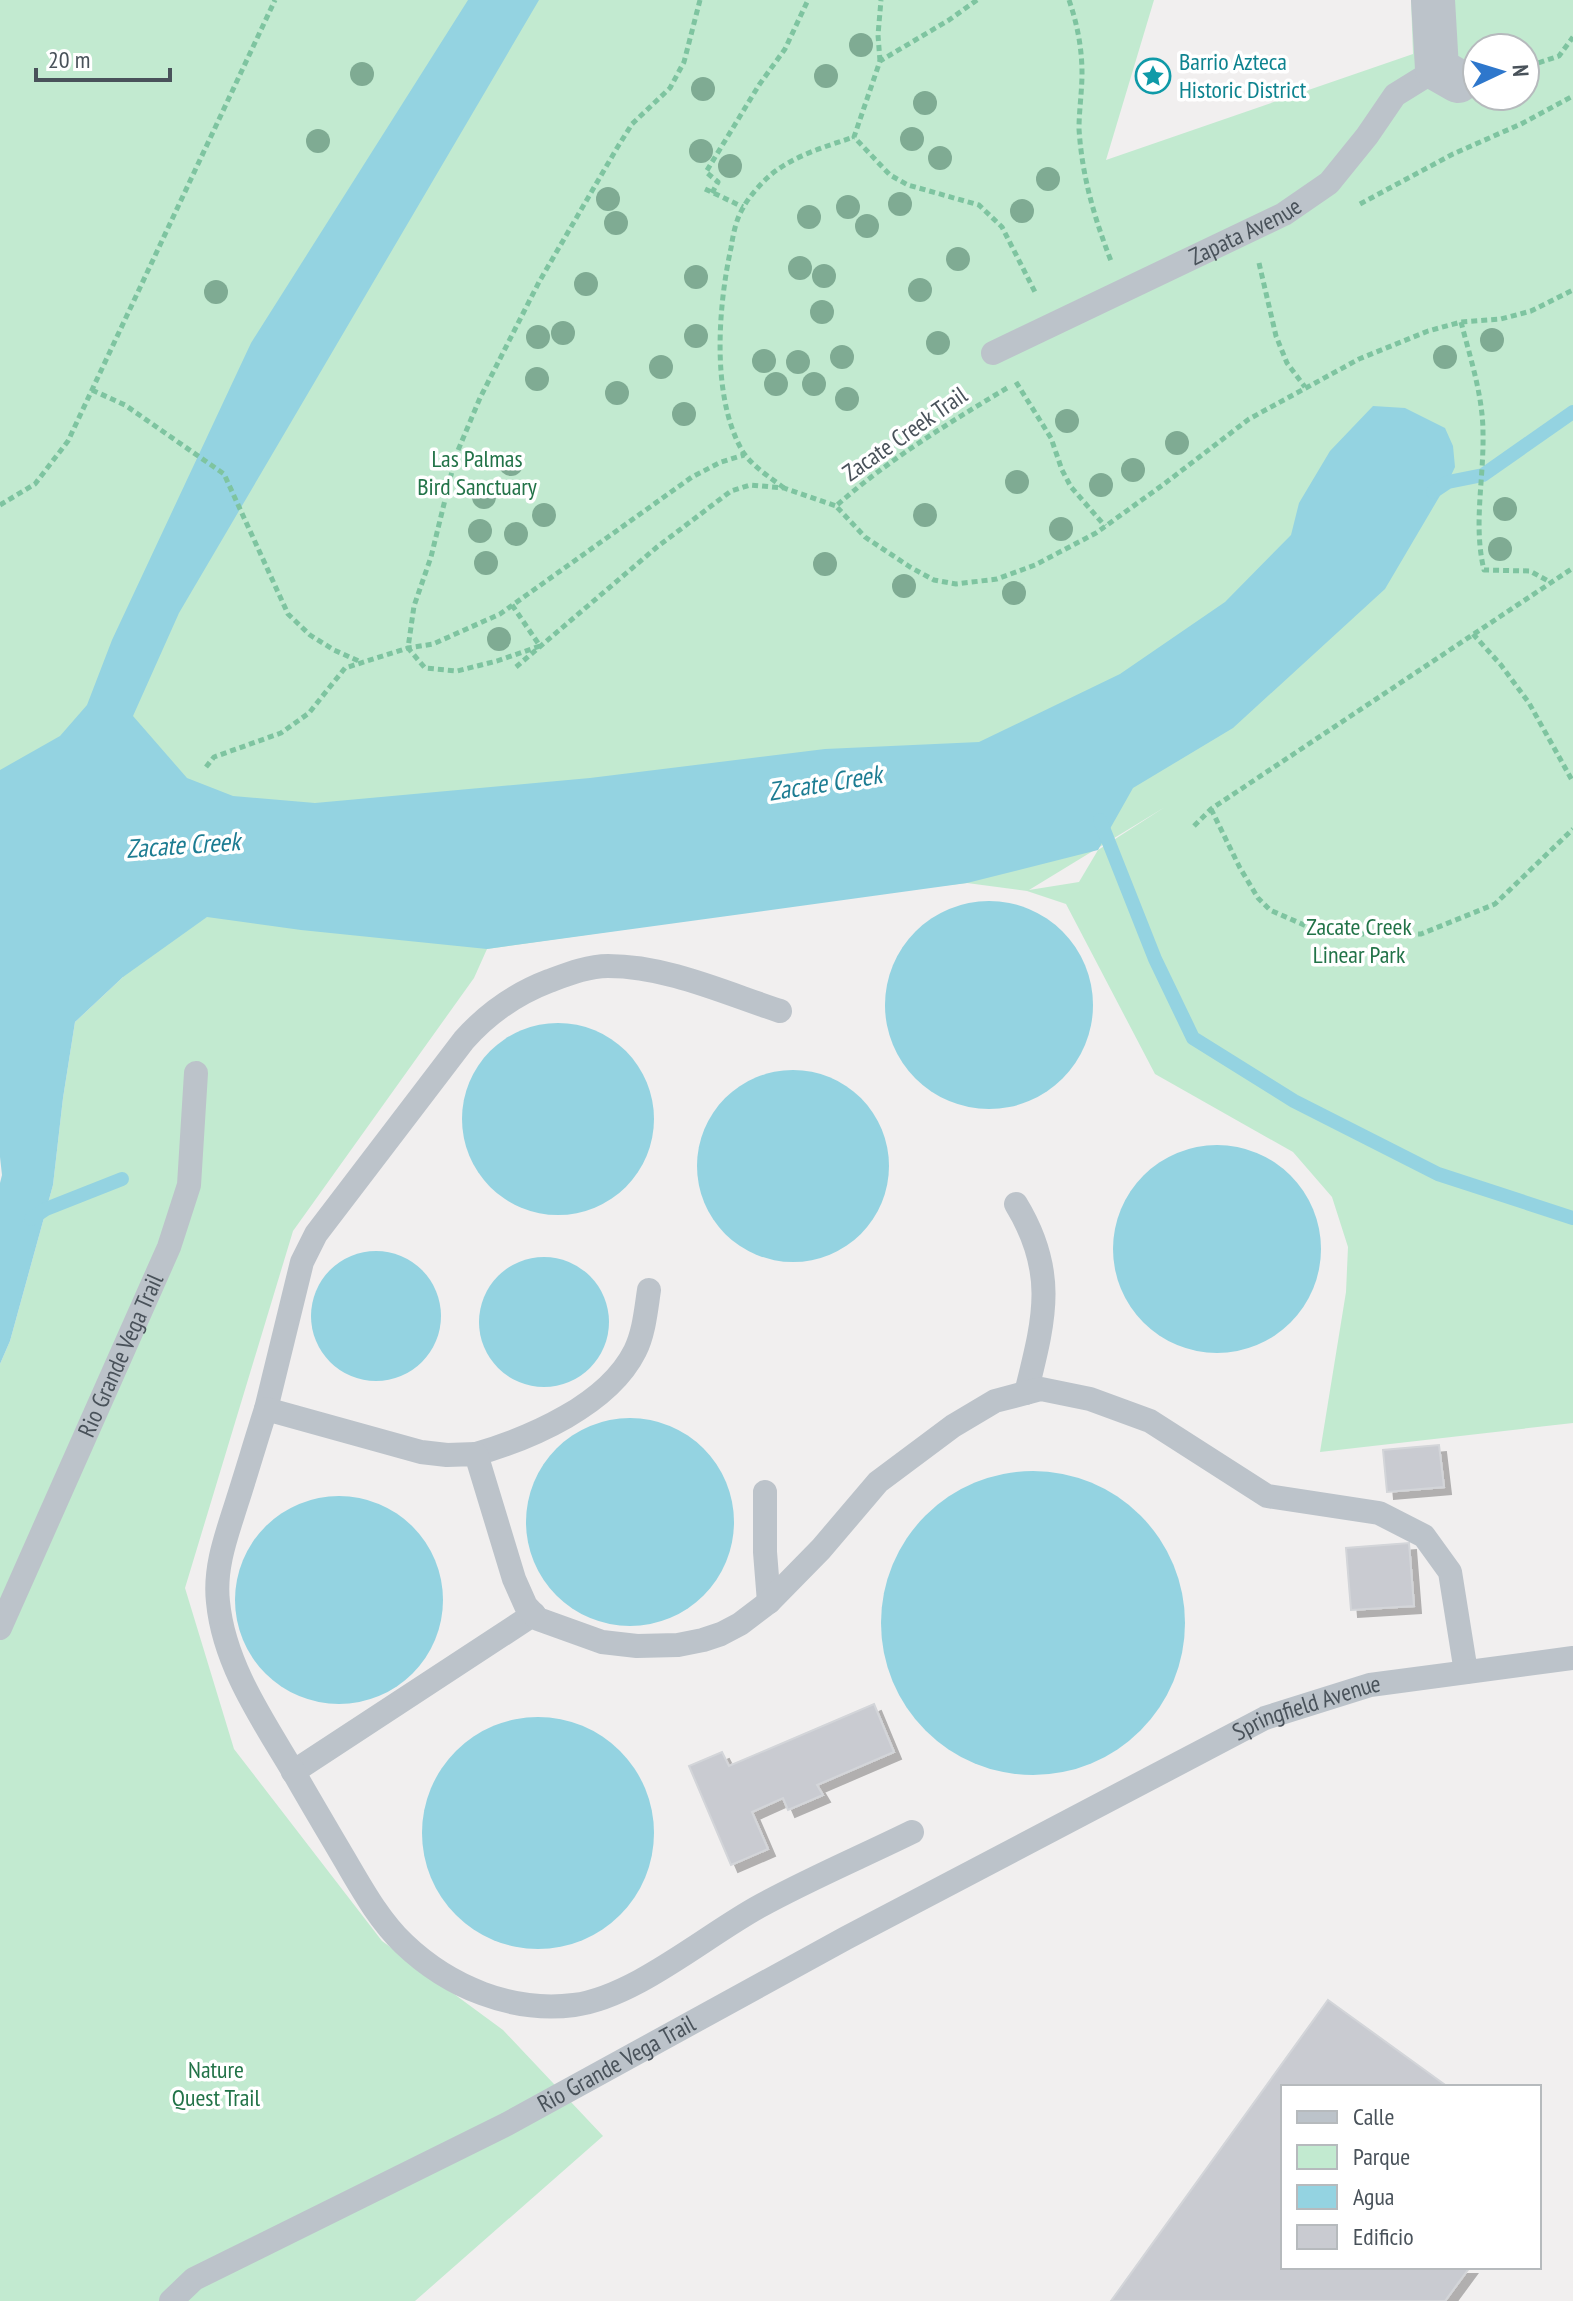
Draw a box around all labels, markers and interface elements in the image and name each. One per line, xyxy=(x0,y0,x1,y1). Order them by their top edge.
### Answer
scale bar xyxy=(36,32,170,82)
north arrow xyxy=(1461,32,1541,112)
text: 20 m xyxy=(48,44,90,75)
place label: Barrio Azteca Historic District xyxy=(1179,46,1307,105)
place icon: Barrio Azteca Historic District xyxy=(1134,57,1172,95)
text: N xyxy=(1507,64,1535,78)
street label: Zapata Avenue xyxy=(1184,191,1307,272)
street label: Zacate Creek Trail xyxy=(836,379,973,488)
park label: Las Palmas Bird Sanctuary xyxy=(417,443,537,502)
water label: Zacate Creek xyxy=(766,757,887,808)
water label: Zacate Creek xyxy=(125,824,244,865)
park label: Zacate Creek Linear Park xyxy=(1306,911,1412,970)
street label: Rio Grande Vega Trail xyxy=(71,1269,170,1442)
street label: Springfield Avenue xyxy=(1227,1668,1382,1747)
street label: Rio Grande Vega Trail xyxy=(532,2008,701,2119)
park label: Nature Quest Trail xyxy=(172,2054,261,2113)
legend xyxy=(1281,2085,1541,2269)
text: Calle xyxy=(1353,2101,1394,2132)
text: Parque xyxy=(1353,2141,1410,2172)
text: Agua xyxy=(1353,2181,1394,2212)
text: Edificio xyxy=(1353,2221,1414,2252)

